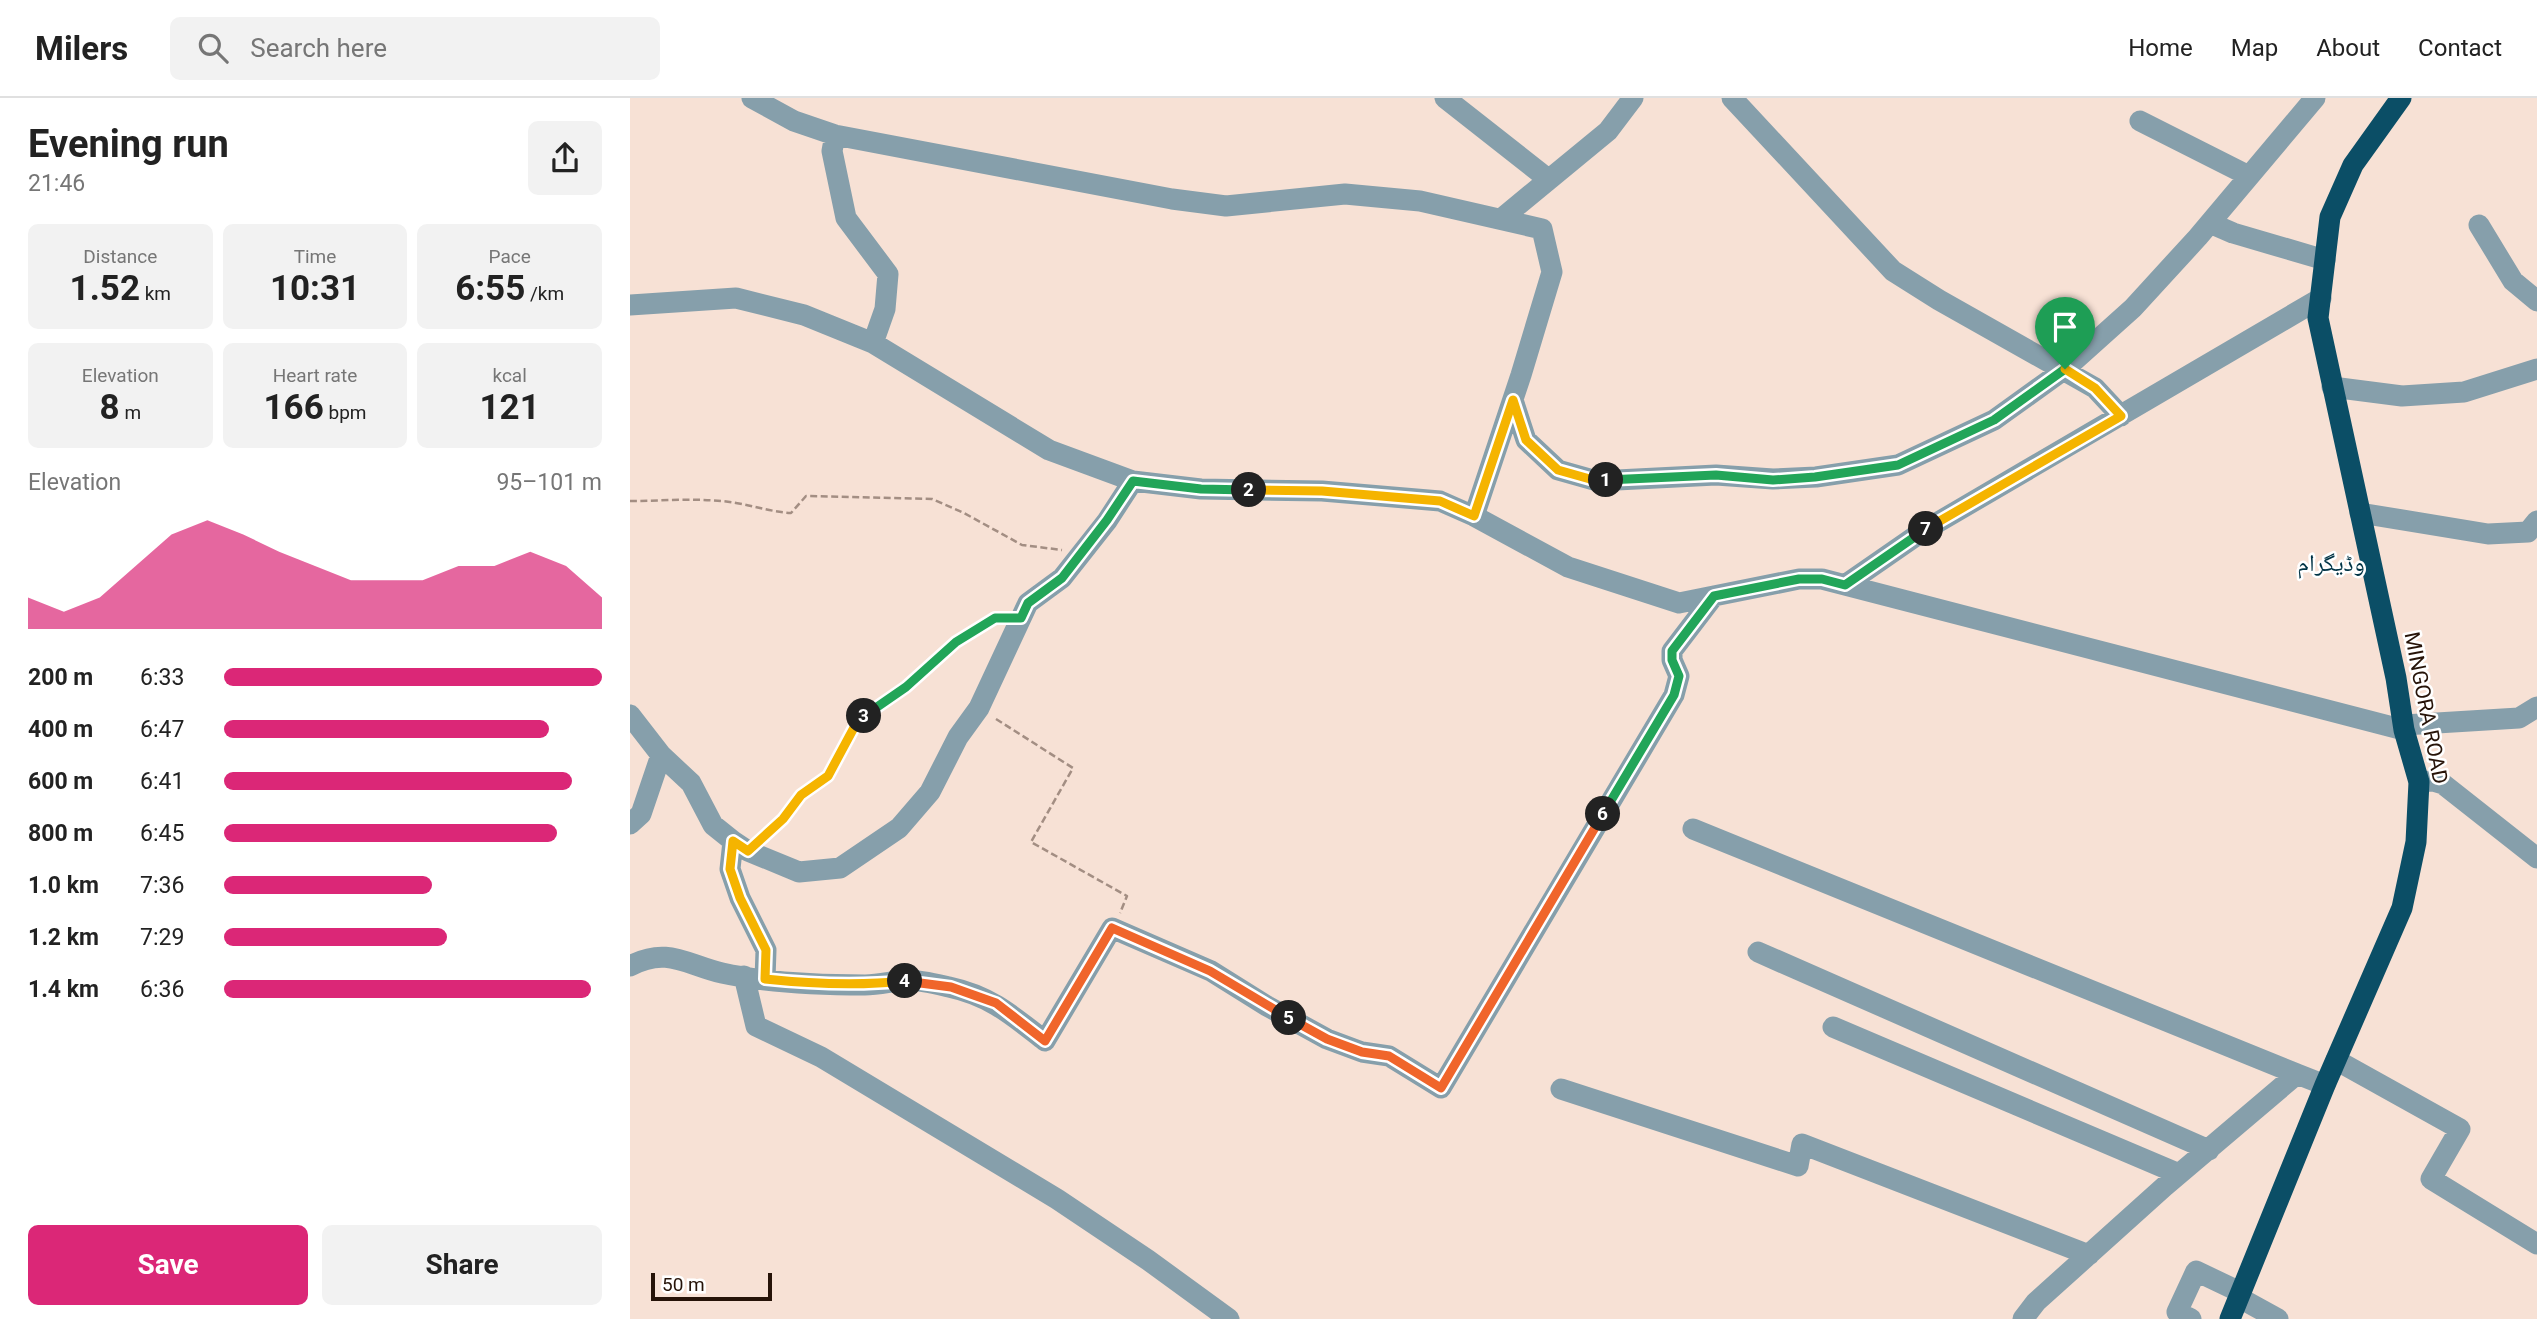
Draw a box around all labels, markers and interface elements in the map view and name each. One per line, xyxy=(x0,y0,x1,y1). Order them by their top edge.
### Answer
search box xyxy=(170,17,660,80)
text: Milers xyxy=(35,29,128,68)
icon: search xyxy=(194,29,232,67)
text: Search here xyxy=(250,33,387,63)
text: Home xyxy=(2128,34,2193,62)
text: Map xyxy=(2231,34,2278,62)
text: About xyxy=(2316,34,2380,62)
text: Contact xyxy=(2418,34,2502,62)
button: share xyxy=(528,121,602,195)
text: Evening run xyxy=(28,122,229,166)
text: 21:46 xyxy=(28,170,85,197)
text: Distance xyxy=(83,245,157,268)
text: Time xyxy=(294,245,336,268)
text: Pace xyxy=(489,245,531,268)
text: 1.52 xyxy=(70,268,140,309)
text: 10:31 xyxy=(270,268,360,309)
text: 6:55 xyxy=(455,268,525,309)
text: km xyxy=(140,282,171,305)
text: /km xyxy=(525,282,564,305)
pin xyxy=(2035,297,2095,369)
icon: arrive xyxy=(2046,308,2084,346)
text: Elevation xyxy=(82,364,159,387)
text: Heart rate xyxy=(273,364,357,387)
text: kcal xyxy=(492,364,527,387)
text: 8 xyxy=(100,387,120,428)
text: 166 xyxy=(264,387,324,428)
text: 121 xyxy=(480,387,540,428)
text: m xyxy=(120,401,141,424)
text: bpm xyxy=(324,401,366,424)
pin: 1 xyxy=(1588,462,1623,498)
text: 1 xyxy=(1600,468,1611,491)
text: Elevation xyxy=(28,469,121,496)
text: 95–101 m xyxy=(496,469,602,496)
pin: 2 xyxy=(1232,472,1266,508)
text: 2 xyxy=(1243,478,1254,501)
pin: 7 xyxy=(1908,512,1944,546)
text: 7 xyxy=(1920,517,1931,540)
district label: وڈیگرام xyxy=(2297,549,2365,579)
street label: MINGORA ROAD xyxy=(2400,630,2452,786)
text: 200 m xyxy=(28,664,93,691)
text: 6:33 xyxy=(140,664,184,691)
pin: 3 xyxy=(846,698,882,734)
text: 3 xyxy=(858,704,869,727)
text: 400 m xyxy=(28,716,93,743)
text: 6:47 xyxy=(140,716,184,743)
text: 600 m xyxy=(28,768,93,795)
text: 6:41 xyxy=(140,768,184,795)
pin: 6 xyxy=(1586,796,1620,832)
text: 6 xyxy=(1597,802,1608,825)
text: 800 m xyxy=(28,820,93,847)
text: 6:45 xyxy=(140,820,184,847)
text: 1.0 km xyxy=(28,872,99,899)
text: 7:36 xyxy=(140,872,184,899)
text: 1.2 km xyxy=(28,924,99,951)
text: 7:29 xyxy=(140,924,184,951)
pin: 4 xyxy=(888,964,922,998)
text: 4 xyxy=(899,969,910,992)
text: 1.4 km xyxy=(28,976,99,1003)
text: 6:36 xyxy=(140,976,184,1003)
pin: 5 xyxy=(1272,1000,1306,1035)
text: 5 xyxy=(1283,1006,1294,1029)
button: Save xyxy=(28,1225,308,1305)
button: Share xyxy=(322,1225,602,1305)
scale bar xyxy=(651,1270,772,1302)
text: 50 m xyxy=(662,1273,705,1296)

